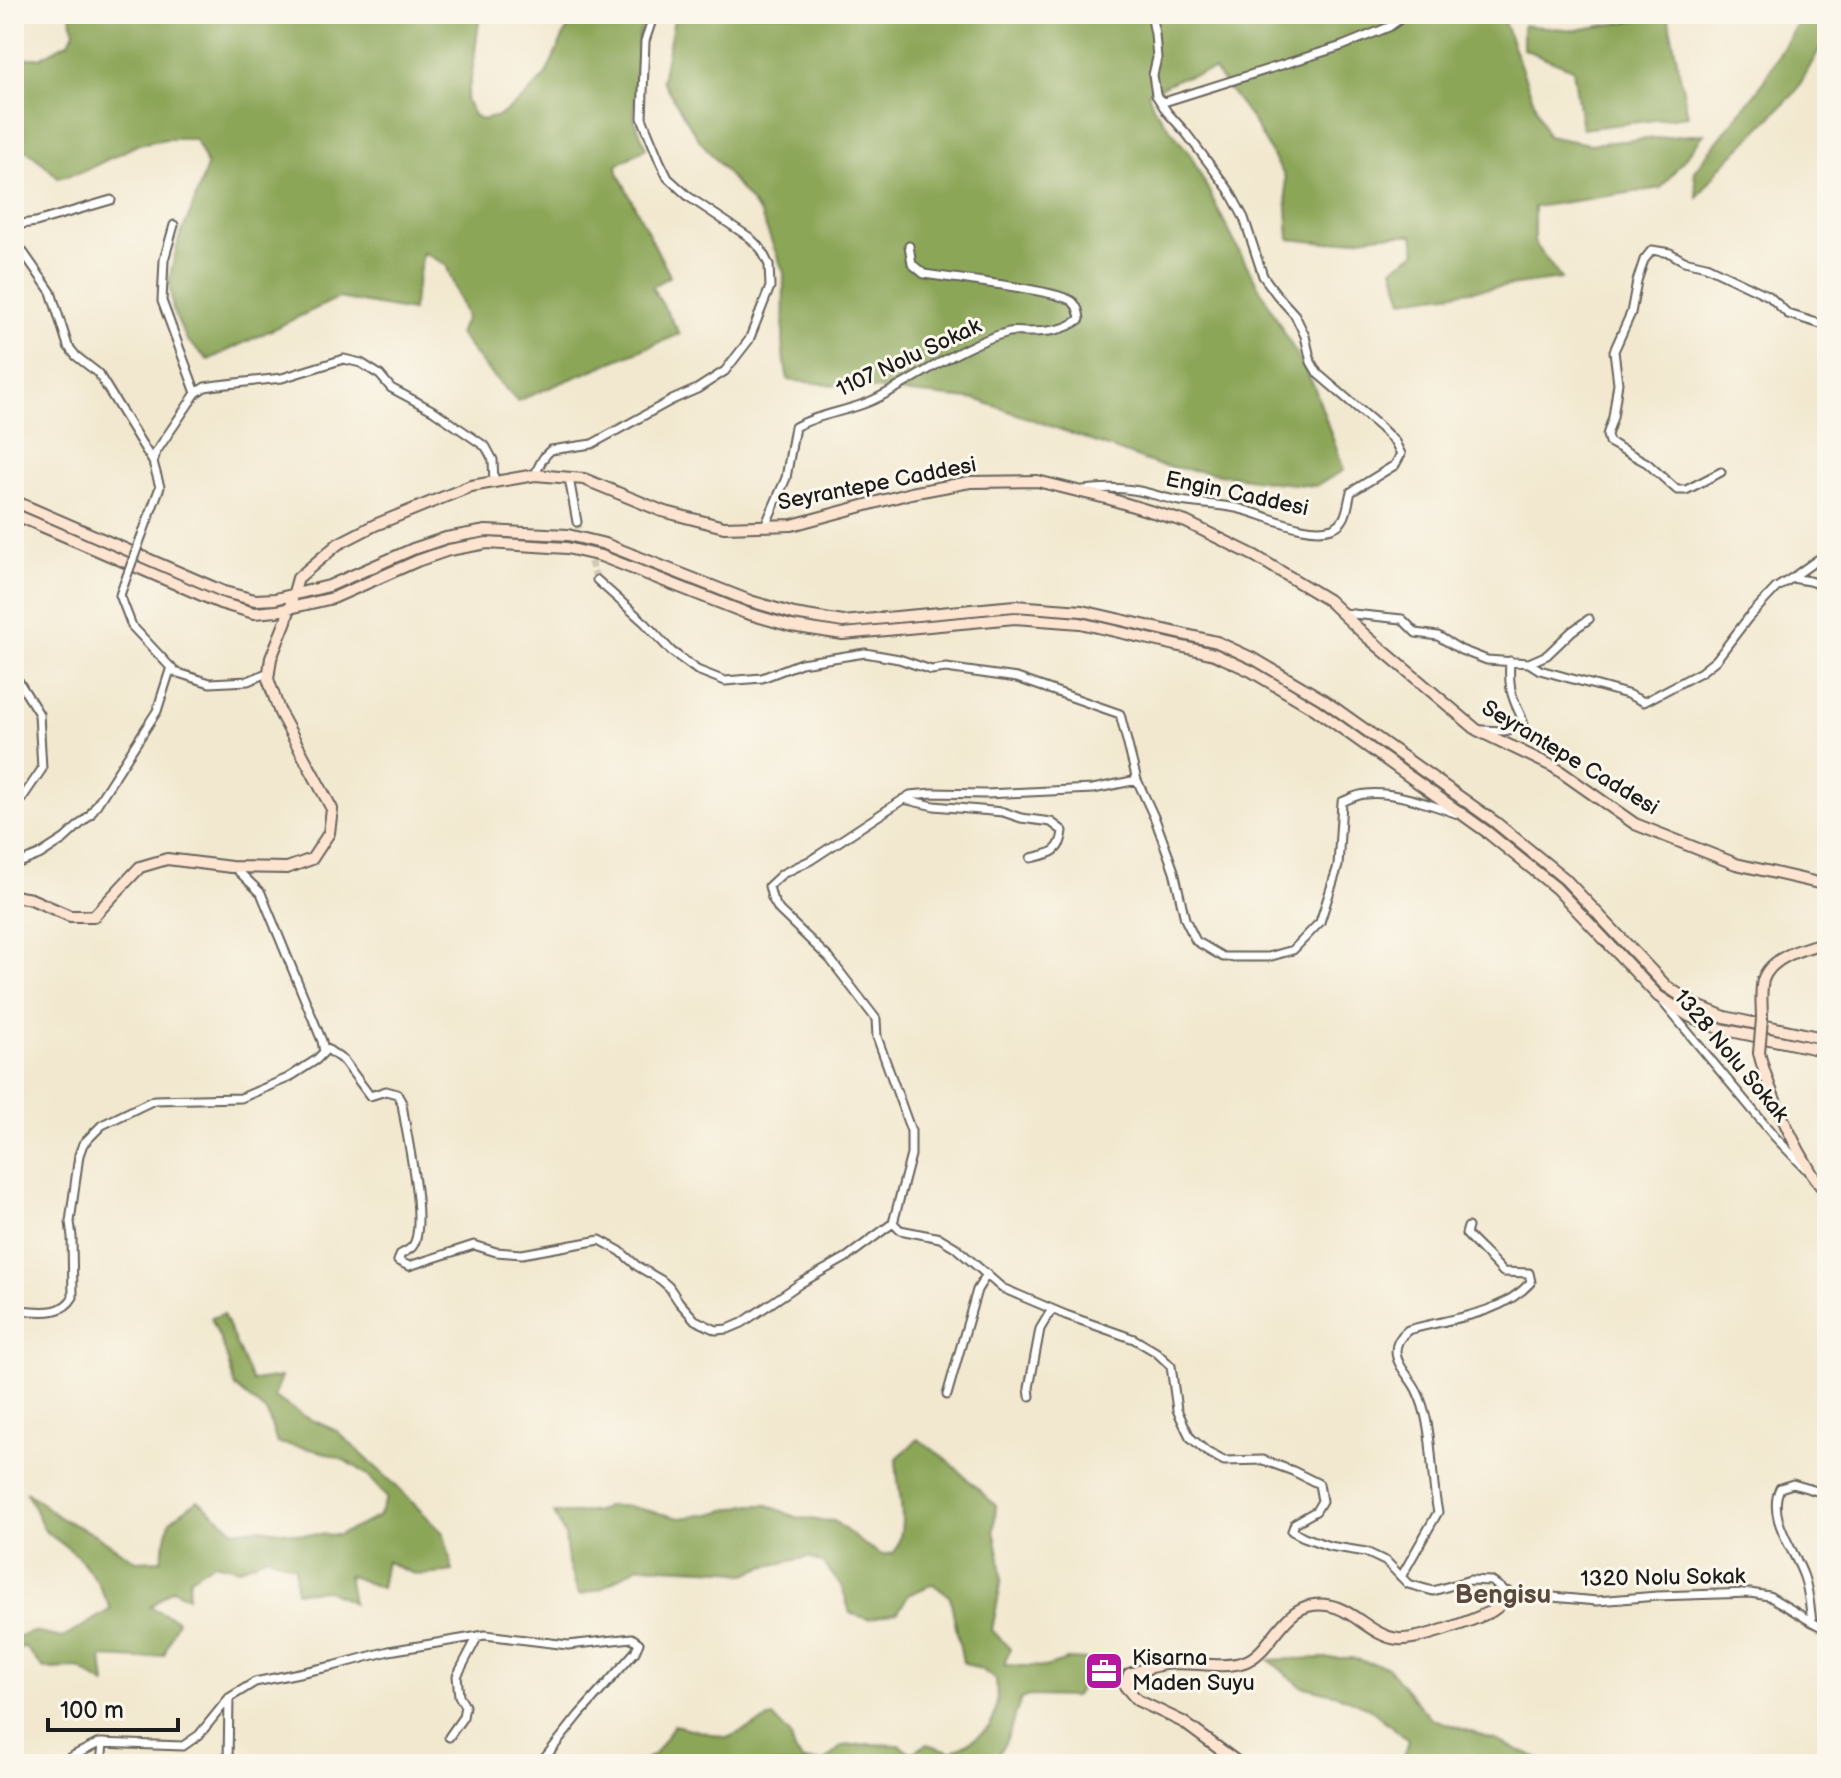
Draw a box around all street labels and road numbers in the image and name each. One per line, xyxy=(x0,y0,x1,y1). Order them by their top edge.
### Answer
street label: 1107 Nolu Sokak xyxy=(832,313,986,403)
street label: Seyrantepe Caddesi xyxy=(775,452,979,516)
street label: Engin Caddesi xyxy=(1163,466,1311,522)
street label: Seyrantepe Caddesi xyxy=(1477,694,1663,822)
street label: 1328 Nolu Sokak xyxy=(1668,984,1794,1128)
street label: 1320 Nolu Sokak xyxy=(1580,1563,1746,1593)

